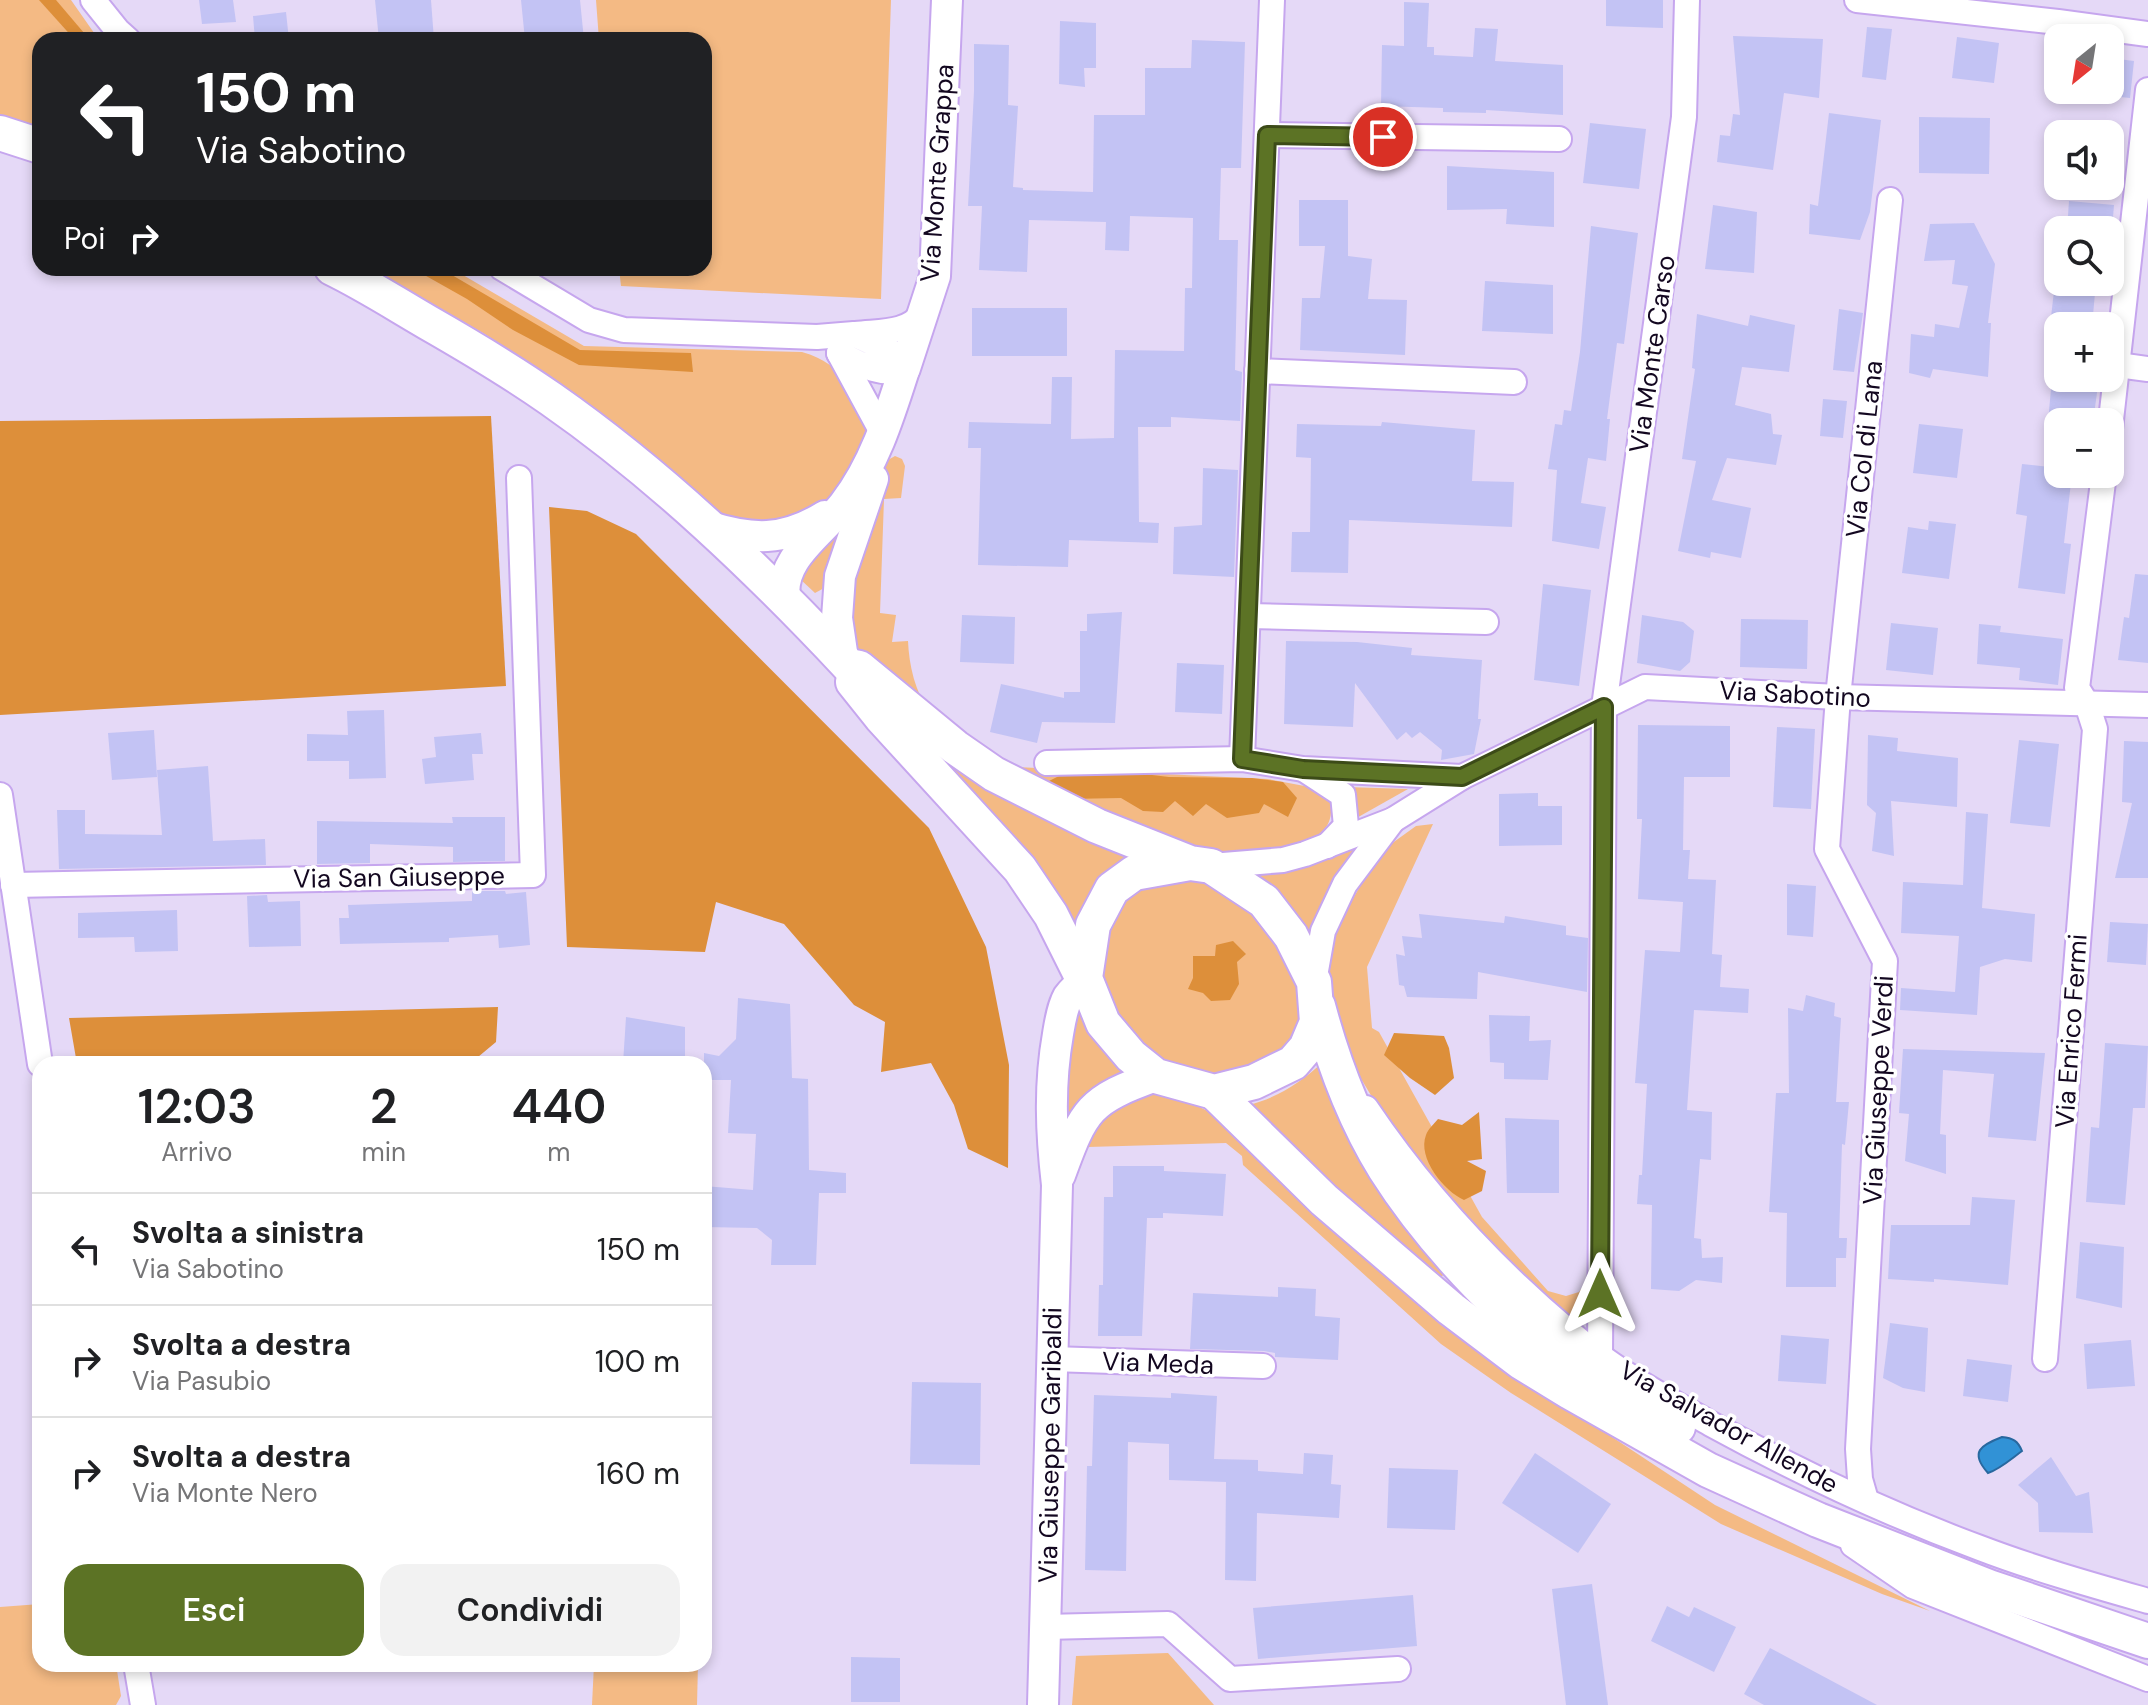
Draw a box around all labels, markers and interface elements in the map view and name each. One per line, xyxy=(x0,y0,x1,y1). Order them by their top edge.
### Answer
north arrow xyxy=(2044,24,2124,104)
map controls xyxy=(2044,24,2124,488)
text: 150 m xyxy=(196,56,357,129)
street label: Via Monte Grappa xyxy=(912,63,962,283)
icon: left xyxy=(64,64,168,168)
pin xyxy=(1349,103,1417,171)
icon: arrive xyxy=(1361,115,1405,159)
button: sound xyxy=(2044,120,2124,200)
text: Via Sabotino xyxy=(196,127,406,174)
icon: right xyxy=(122,216,166,260)
button: search xyxy=(2044,216,2124,296)
text: Poi xyxy=(64,219,106,258)
street label: Via Monte Carso xyxy=(1621,253,1683,455)
button: + xyxy=(2044,312,2124,392)
street label: Via Col di Lana xyxy=(1838,359,1890,539)
button: − xyxy=(2044,408,2124,488)
street label: Via Sabotino xyxy=(1718,673,1872,715)
street label: Via San Giuseppe xyxy=(293,858,505,896)
street label: Via Enrico Fermi xyxy=(2047,933,2095,1129)
street label: Via Giuseppe Verdi xyxy=(1855,974,1901,1206)
text: 12:03 xyxy=(138,1075,256,1138)
text: 2 xyxy=(370,1075,398,1138)
text: 440 xyxy=(512,1075,606,1138)
text: Arrivo xyxy=(161,1135,232,1169)
text: min xyxy=(362,1135,406,1169)
text: m xyxy=(547,1135,571,1169)
text: Svolta a sinistra xyxy=(132,1213,364,1252)
icon: left xyxy=(64,1227,108,1271)
text: 150 m xyxy=(597,1230,680,1269)
text: Via Sabotino xyxy=(132,1252,284,1286)
position arrow xyxy=(1558,1252,1642,1336)
street label: Via Giuseppe Garibaldi xyxy=(1031,1307,1069,1583)
text: Svolta a destra xyxy=(132,1325,351,1364)
icon: right xyxy=(64,1339,108,1383)
text: 100 m xyxy=(595,1342,680,1381)
street label: Via Meda xyxy=(1102,1344,1214,1382)
street label: Via Salvador Allende xyxy=(1614,1353,1844,1501)
text: Via Pasubio xyxy=(132,1364,271,1398)
text: Svolta a destra xyxy=(132,1437,351,1476)
icon: right xyxy=(64,1451,108,1495)
text: 160 m xyxy=(597,1454,680,1493)
text: Via Monte Nero xyxy=(132,1476,318,1510)
button: Esci xyxy=(64,1564,364,1656)
button: Condividi xyxy=(380,1564,680,1656)

